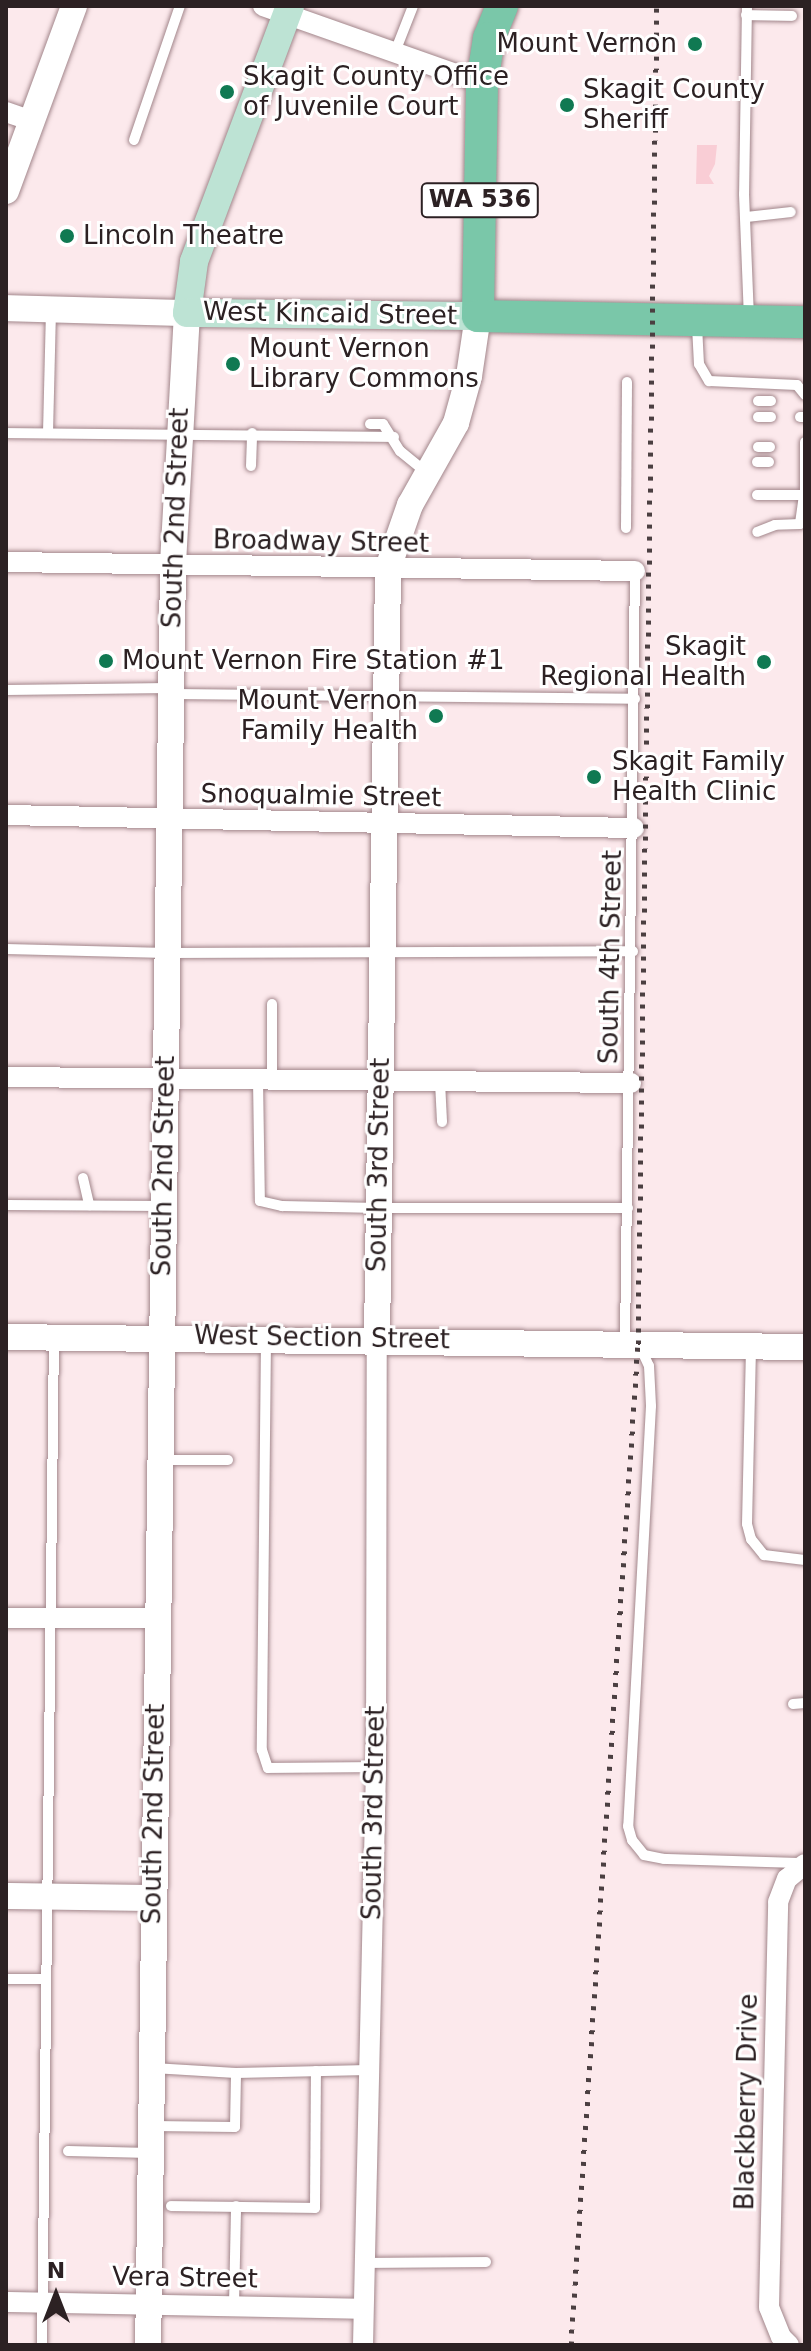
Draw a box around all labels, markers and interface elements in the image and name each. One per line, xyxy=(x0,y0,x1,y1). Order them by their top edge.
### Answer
place label: Mount Vernon xyxy=(496,28,677,60)
marker: Mount Vernon xyxy=(684,33,706,55)
place label: Skagit County Office of Juvenile Court xyxy=(243,61,509,122)
place label: Skagit County Sheriff xyxy=(583,74,765,136)
marker: Skagit County Office of Juvenile Court xyxy=(218,83,236,101)
marker: Skagit County Sheriff xyxy=(558,96,576,114)
road number: WA 536 xyxy=(420,180,540,220)
place label: Lincoln Theatre xyxy=(83,220,284,252)
marker: Lincoln Theatre xyxy=(58,227,76,245)
street label: West Kincaid Street xyxy=(203,296,457,332)
place label: Mount Vernon Library Commons xyxy=(249,333,479,394)
marker: Mount Vernon Library Commons xyxy=(224,355,242,373)
street label: South 2nd Street xyxy=(157,407,195,629)
street label: Broadway Street xyxy=(213,525,429,559)
place label: Skagit Regional Health xyxy=(540,631,746,692)
place label: Mount Vernon Fire Station #1 xyxy=(122,645,505,677)
marker: Skagit Regional Health xyxy=(753,651,775,673)
marker: Mount Vernon Fire Station #1 xyxy=(97,652,115,670)
place label: Mount Vernon Family Health xyxy=(237,685,418,746)
marker: Mount Vernon Family Health xyxy=(425,705,447,727)
place label: Skagit Family Health Clinic xyxy=(612,746,785,808)
marker: Skagit Family Health Clinic xyxy=(583,766,605,788)
street label: Snoqualmie Street xyxy=(200,778,442,814)
street label: South 4th Street xyxy=(594,850,628,1064)
street label: South 2nd Street xyxy=(146,1055,182,1277)
street label: South 3rd Street xyxy=(362,1058,396,1272)
street label: West Section Street xyxy=(194,1320,450,1356)
street label: South 2nd Street xyxy=(136,1703,172,1925)
street label: South 3rd Street xyxy=(357,1706,391,1920)
street label: Blackberry Drive xyxy=(730,1993,764,2211)
north arrow xyxy=(16,2255,96,2335)
text: N xyxy=(47,2258,65,2283)
street label: Vera Street xyxy=(112,2261,258,2295)

